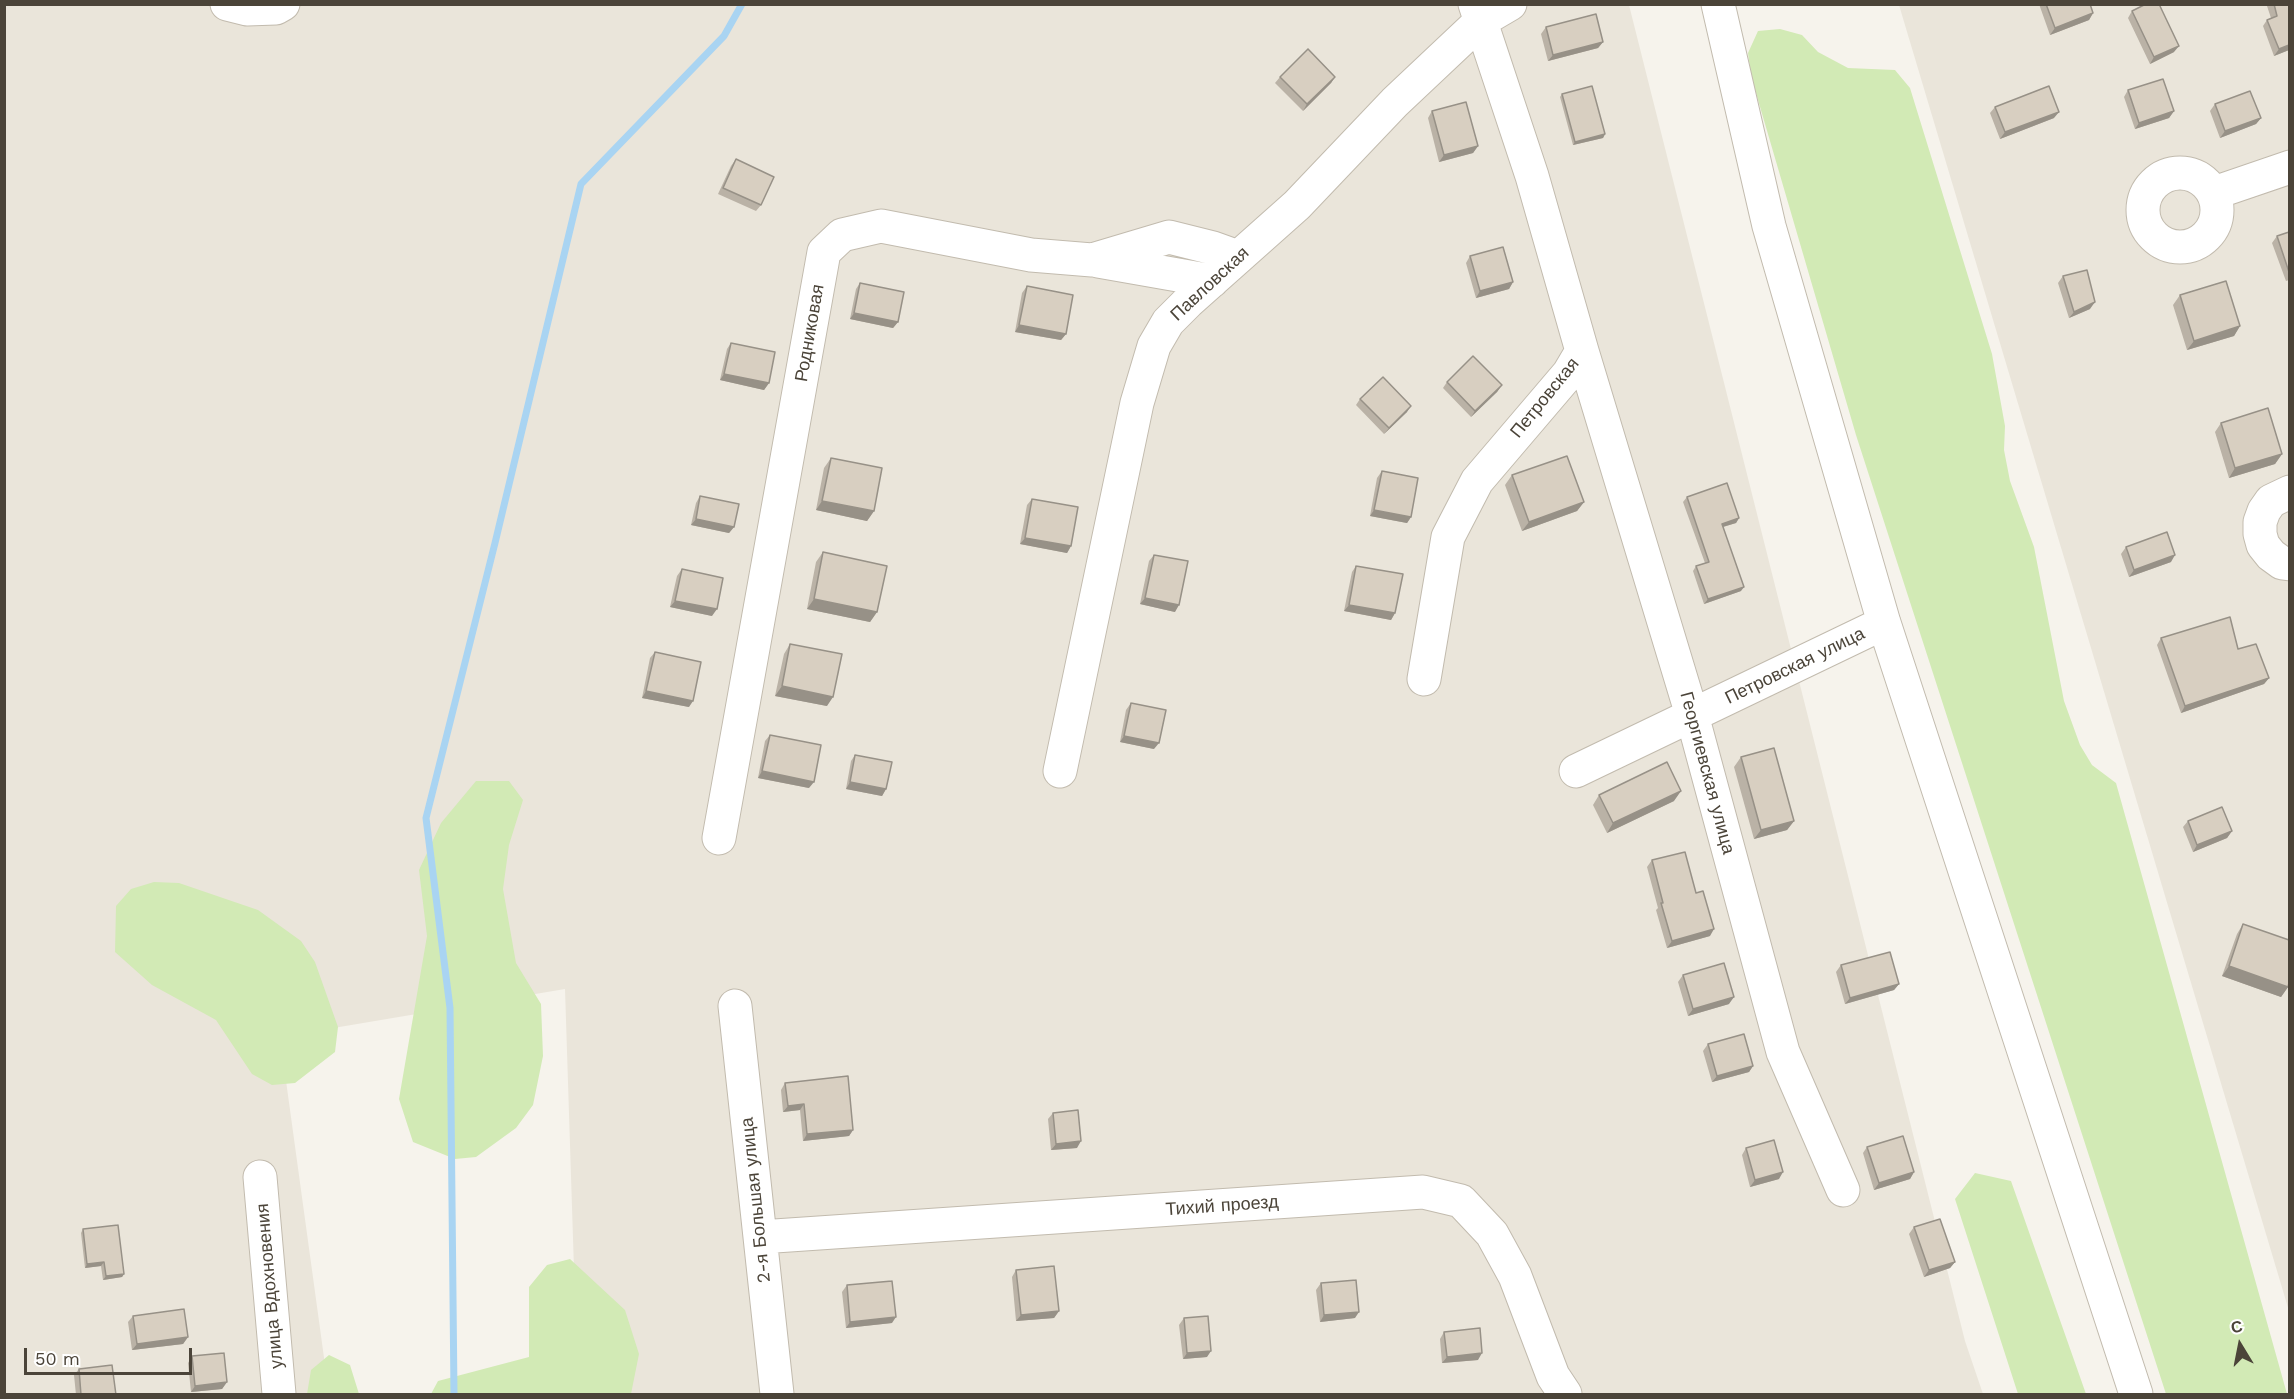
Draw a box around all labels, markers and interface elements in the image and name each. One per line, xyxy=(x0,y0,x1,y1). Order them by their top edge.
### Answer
street label: Павловская xyxy=(1166,242,1254,326)
street label: Родниковая xyxy=(791,283,829,383)
street label: Петровская xyxy=(1506,354,1584,442)
street label: Петровская улица xyxy=(1722,623,1868,709)
street label: Георгиевская улица xyxy=(1675,689,1739,857)
street label: 2-я Большая улица xyxy=(737,1116,775,1284)
street label: Тихий проезд xyxy=(1165,1191,1279,1221)
street label: улица Вдохновения xyxy=(252,1202,288,1370)
north arrow xyxy=(2210,1315,2270,1375)
text: С xyxy=(2229,1316,2244,1337)
scale bar xyxy=(27,1336,195,1374)
text: 50 m xyxy=(35,1348,80,1369)

